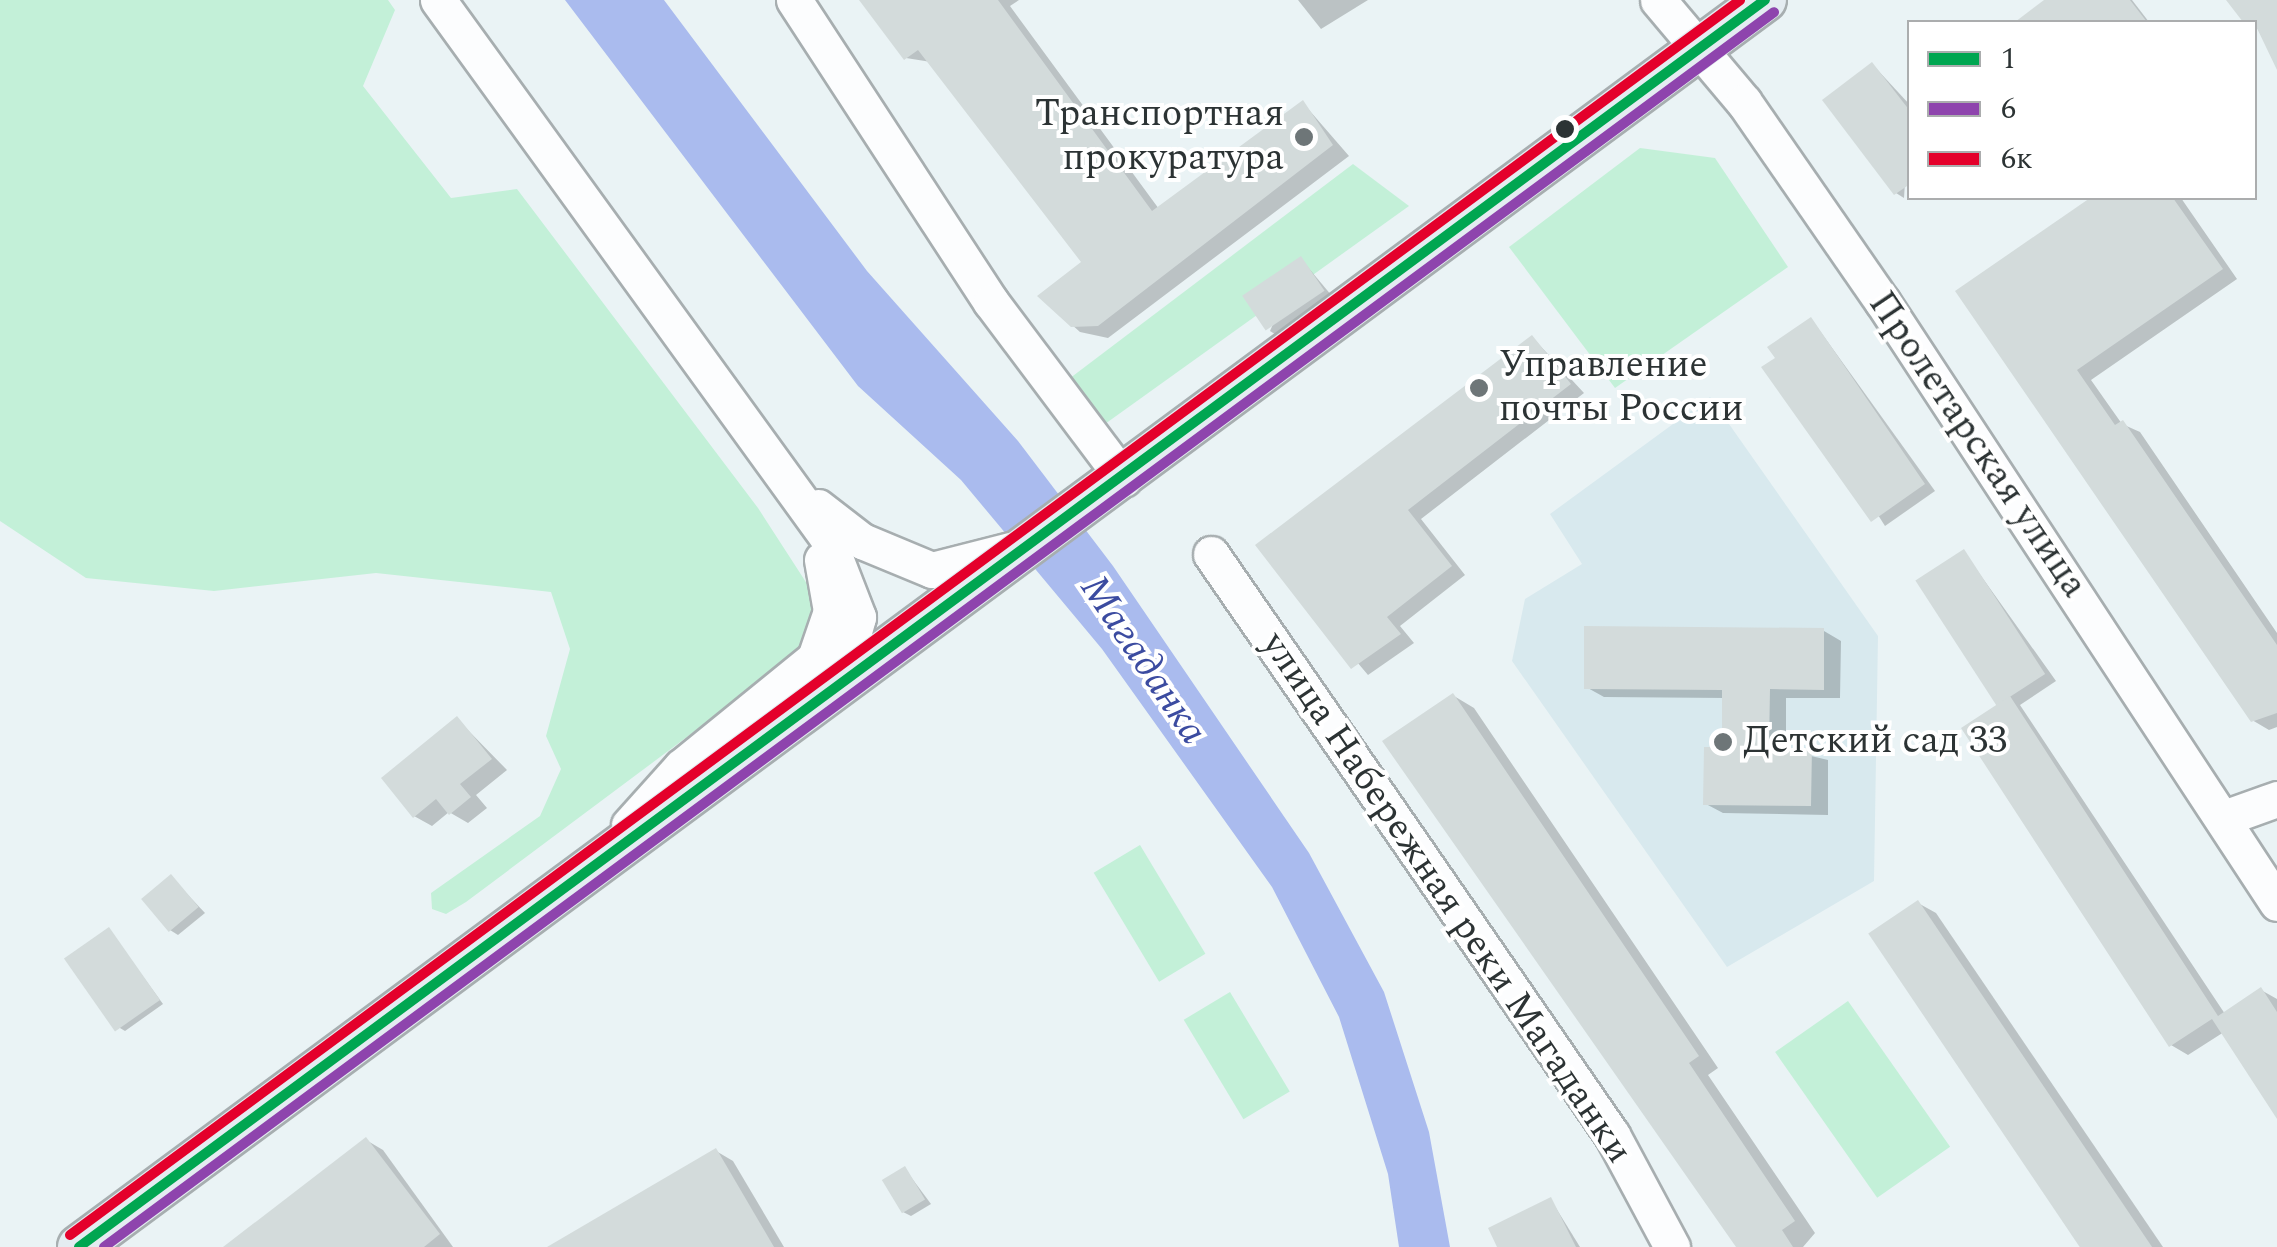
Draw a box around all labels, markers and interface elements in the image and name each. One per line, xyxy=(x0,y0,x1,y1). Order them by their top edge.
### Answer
legend xyxy=(1907,20,2257,200)
text: 1 xyxy=(2001,36,2016,82)
text: 6 xyxy=(2001,86,2016,132)
place label: Транспортная прокуратура xyxy=(1035,92,1284,182)
unlabelled marker xyxy=(1555,119,1575,139)
marker: Транспортная прокуратура xyxy=(1293,126,1315,148)
text: 6к xyxy=(2001,136,2033,182)
street label: Пролетарская улица xyxy=(1858,283,2096,607)
place label: Управление почты России xyxy=(1499,343,1744,432)
marker: Управление почты России xyxy=(1468,377,1490,399)
water label: Магаданка xyxy=(1069,566,1217,754)
street label: улица Набережная реки Магаданки xyxy=(1251,624,1641,1172)
place label: Детский сад 33 xyxy=(1743,719,2007,765)
marker: Детский сад 33 xyxy=(1712,731,1734,753)

